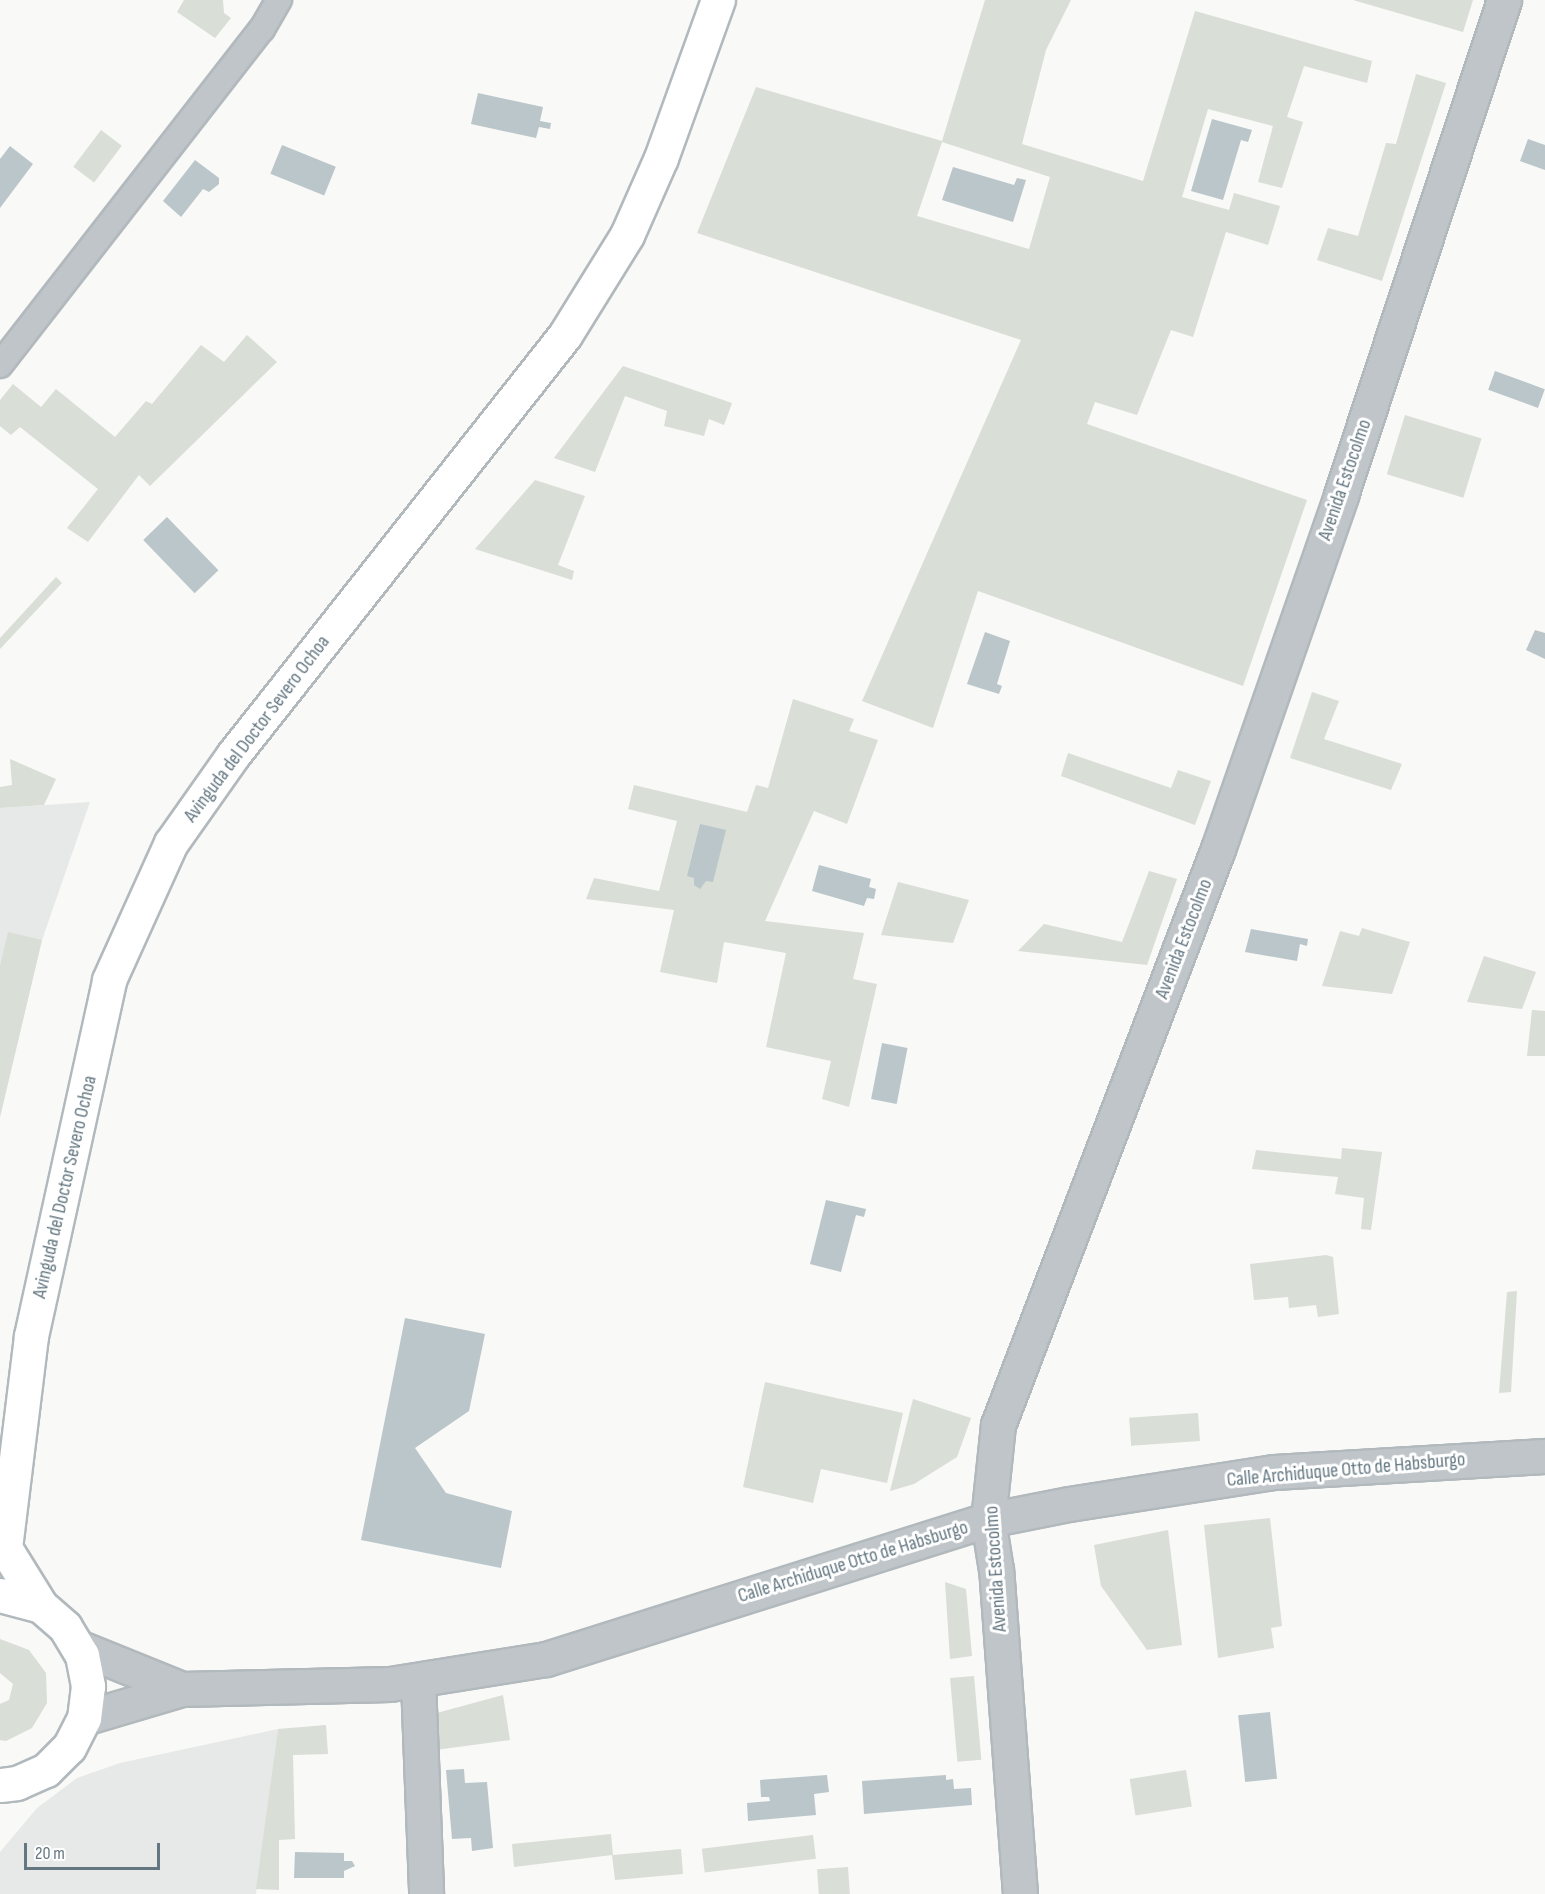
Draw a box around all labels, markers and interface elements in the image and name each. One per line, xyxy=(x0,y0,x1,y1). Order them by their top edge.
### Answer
street label: Avenida Estocolmo xyxy=(1313,416,1377,544)
street label: Avinguda del Doctor Severo Ochoa xyxy=(179,631,335,827)
street label: Avenida Estocolmo xyxy=(1150,876,1218,1002)
street label: Avinguda del Doctor Severo Ochoa xyxy=(28,1073,102,1301)
street label: Calle Archiduque Otto de Habsburgo xyxy=(1226,1448,1466,1492)
street label: Avenida Estocolmo xyxy=(980,1505,1012,1633)
street label: Calle Archiduque Otto de Habsburgo xyxy=(735,1516,971,1608)
scale bar xyxy=(27,1831,164,1869)
text: 20 m xyxy=(35,1843,65,1864)

